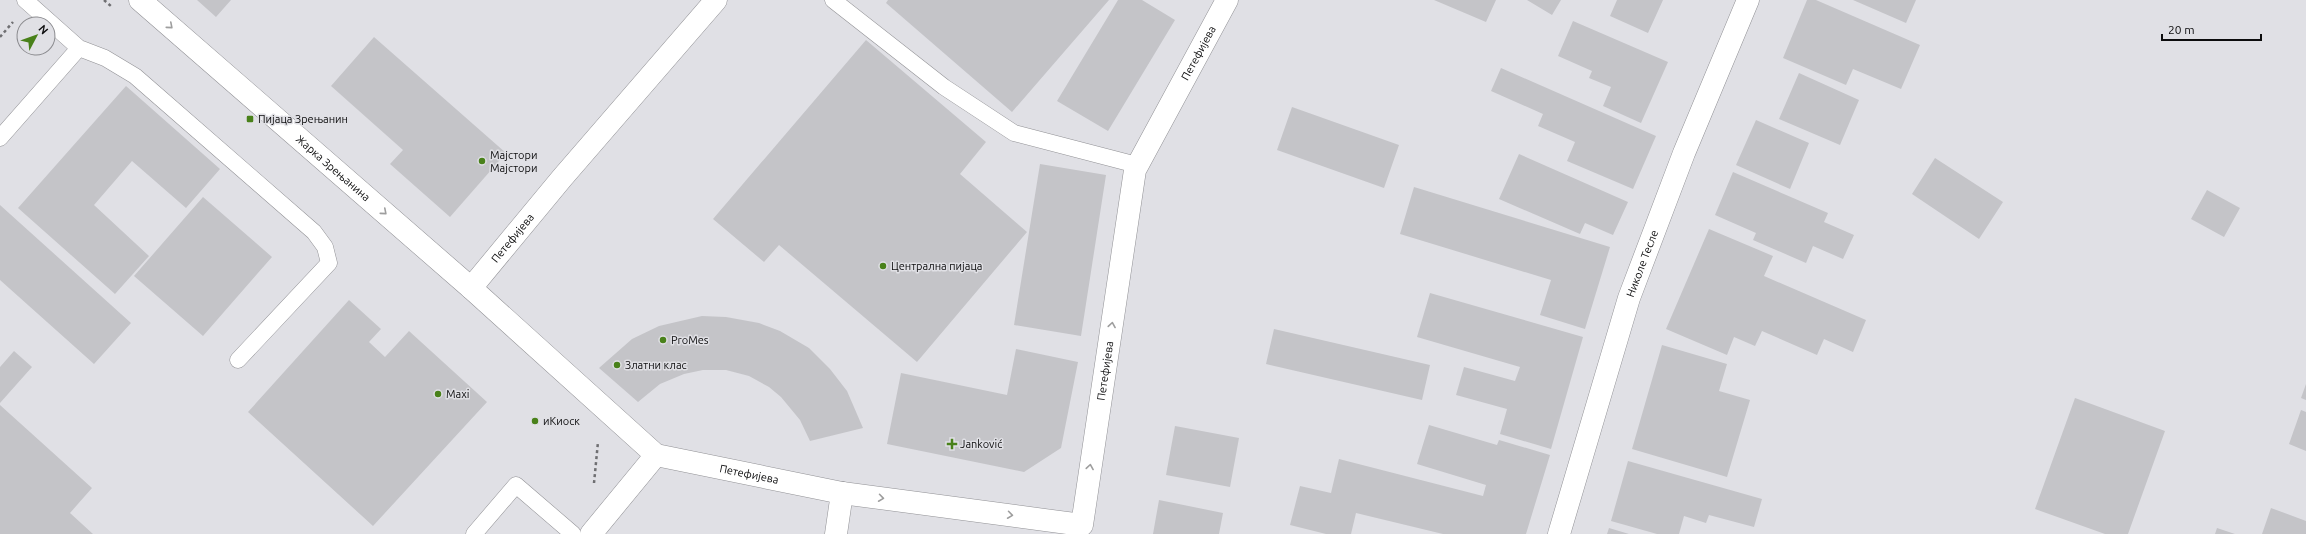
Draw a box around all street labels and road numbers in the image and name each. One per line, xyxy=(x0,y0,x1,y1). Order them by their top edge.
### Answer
street label: Петефијева xyxy=(1179,24,1218,82)
street label: Жарка Зрењанина xyxy=(294,133,373,203)
street label: Петефијева xyxy=(489,211,536,265)
street label: Николе Тесле xyxy=(1624,228,1660,299)
street label: Петефијева xyxy=(1095,340,1115,401)
street label: Петефијева xyxy=(718,462,780,486)

